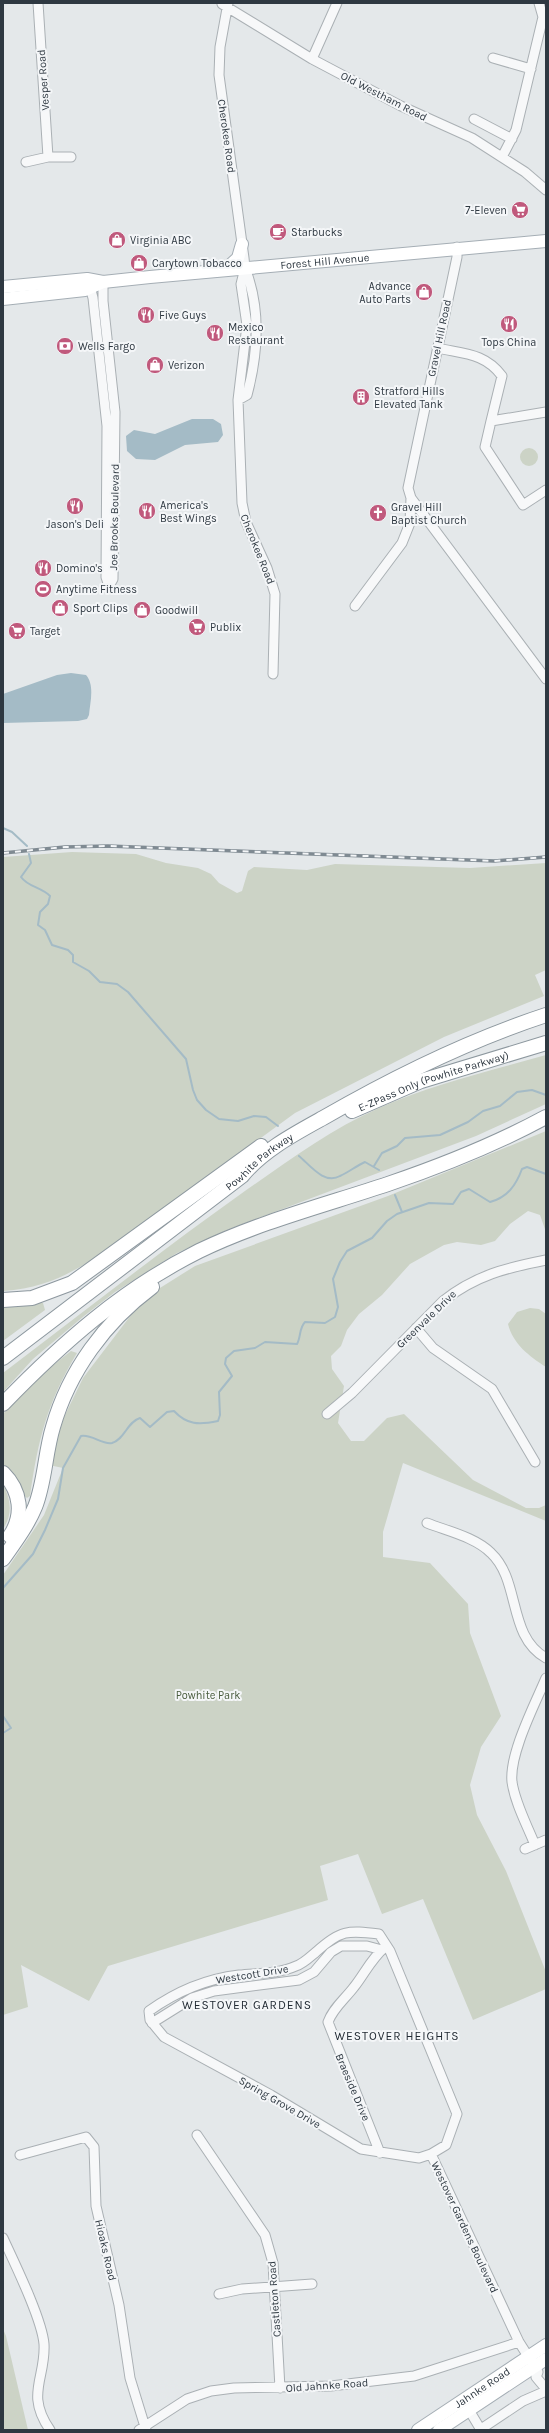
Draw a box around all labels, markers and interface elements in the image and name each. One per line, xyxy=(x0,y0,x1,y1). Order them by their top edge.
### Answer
street label: Vesper Road xyxy=(35,49,52,111)
street label: Old Westham Road xyxy=(338,69,429,124)
street label: Cherokee Road xyxy=(215,98,238,174)
supermarket icon: 7-Eleven xyxy=(510,200,530,220)
place label: 7-Eleven xyxy=(465,204,507,217)
cafe icon: Starbucks xyxy=(268,222,288,242)
place label: Starbucks xyxy=(291,226,343,239)
shop icon: Virginia ABC xyxy=(107,230,127,250)
place label: Virginia ABC xyxy=(130,234,191,247)
street label: Forest Hill Avenue xyxy=(280,251,370,272)
shop icon: Carytown Tobacco xyxy=(129,253,149,273)
place label: Carytown Tobacco xyxy=(152,257,242,270)
place label: Advance Auto Parts xyxy=(359,280,411,306)
shop icon: Advance Auto Parts xyxy=(414,282,434,302)
street label: Gravel Hill Road xyxy=(425,298,454,378)
restaurant icon: Five Guys xyxy=(136,305,156,325)
place label: Five Guys xyxy=(159,309,207,322)
restaurant icon: Tops China xyxy=(499,314,519,334)
place label: Mexico Restaurant xyxy=(228,321,284,347)
restaurant icon: Mexico Restaurant xyxy=(205,323,225,343)
bank icon: Wells Fargo xyxy=(55,336,75,356)
place label: Tops China xyxy=(482,336,536,349)
place label: Wells Fargo xyxy=(78,340,135,353)
shop icon: Verizon xyxy=(145,355,165,375)
place label: Verizon xyxy=(168,359,205,372)
place label: Stratford Hills Elevated Tank xyxy=(374,385,445,411)
building icon: Stratford Hills Elevated Tank xyxy=(351,387,371,407)
street label: Joe Brooks Boulevard xyxy=(107,464,122,570)
restaurant icon: Jason's Deli xyxy=(65,496,85,516)
place label: America's Best Wings xyxy=(160,499,217,525)
restaurant icon: America's Best Wings xyxy=(137,501,157,521)
place label: Gravel Hill Baptist Church xyxy=(391,501,467,527)
church icon: Gravel Hill Baptist Church xyxy=(368,503,388,523)
street label: Cherokee Road xyxy=(238,512,278,586)
place label: Jason's Deli xyxy=(46,518,104,531)
restaurant icon: Domino's xyxy=(33,558,53,578)
place label: Domino's xyxy=(56,562,103,575)
sports icon: Anytime Fitness xyxy=(33,579,53,599)
place label: Anytime Fitness xyxy=(56,583,137,596)
shop icon: Sport Clips xyxy=(50,598,70,618)
shop icon: Goodwill xyxy=(132,600,152,620)
place label: Sport Clips xyxy=(73,602,128,615)
place label: Goodwill xyxy=(155,604,198,617)
supermarket icon: Publix xyxy=(187,617,207,637)
supermarket icon: Target xyxy=(7,621,27,641)
place label: Publix xyxy=(210,621,242,634)
place label: Target xyxy=(30,625,60,638)
street label: E-ZPass Only (Powhite Parkway) xyxy=(356,1049,511,1114)
street label: Powhite Parkway xyxy=(223,1130,296,1193)
street label: Greenvale Drive xyxy=(394,1287,459,1351)
park label: Powhite Park xyxy=(176,1689,240,1702)
street label: Westcott Drive xyxy=(215,1962,290,1987)
district label: WESTOVER GARDENS xyxy=(182,1998,312,2012)
district label: WESTOVER HEIGHTS xyxy=(334,2029,460,2043)
street label: Braeside Drive xyxy=(332,2051,373,2123)
street label: Spring Grove Drive xyxy=(237,2074,323,2131)
street label: Westover Gardens Boulevard xyxy=(428,2159,501,2295)
street label: Hioaks Road xyxy=(92,2218,119,2282)
street label: Castleton Road xyxy=(265,2261,284,2337)
street label: Jahnke Road xyxy=(452,2365,513,2411)
street label: Old Jahnke Road xyxy=(285,2376,369,2395)

